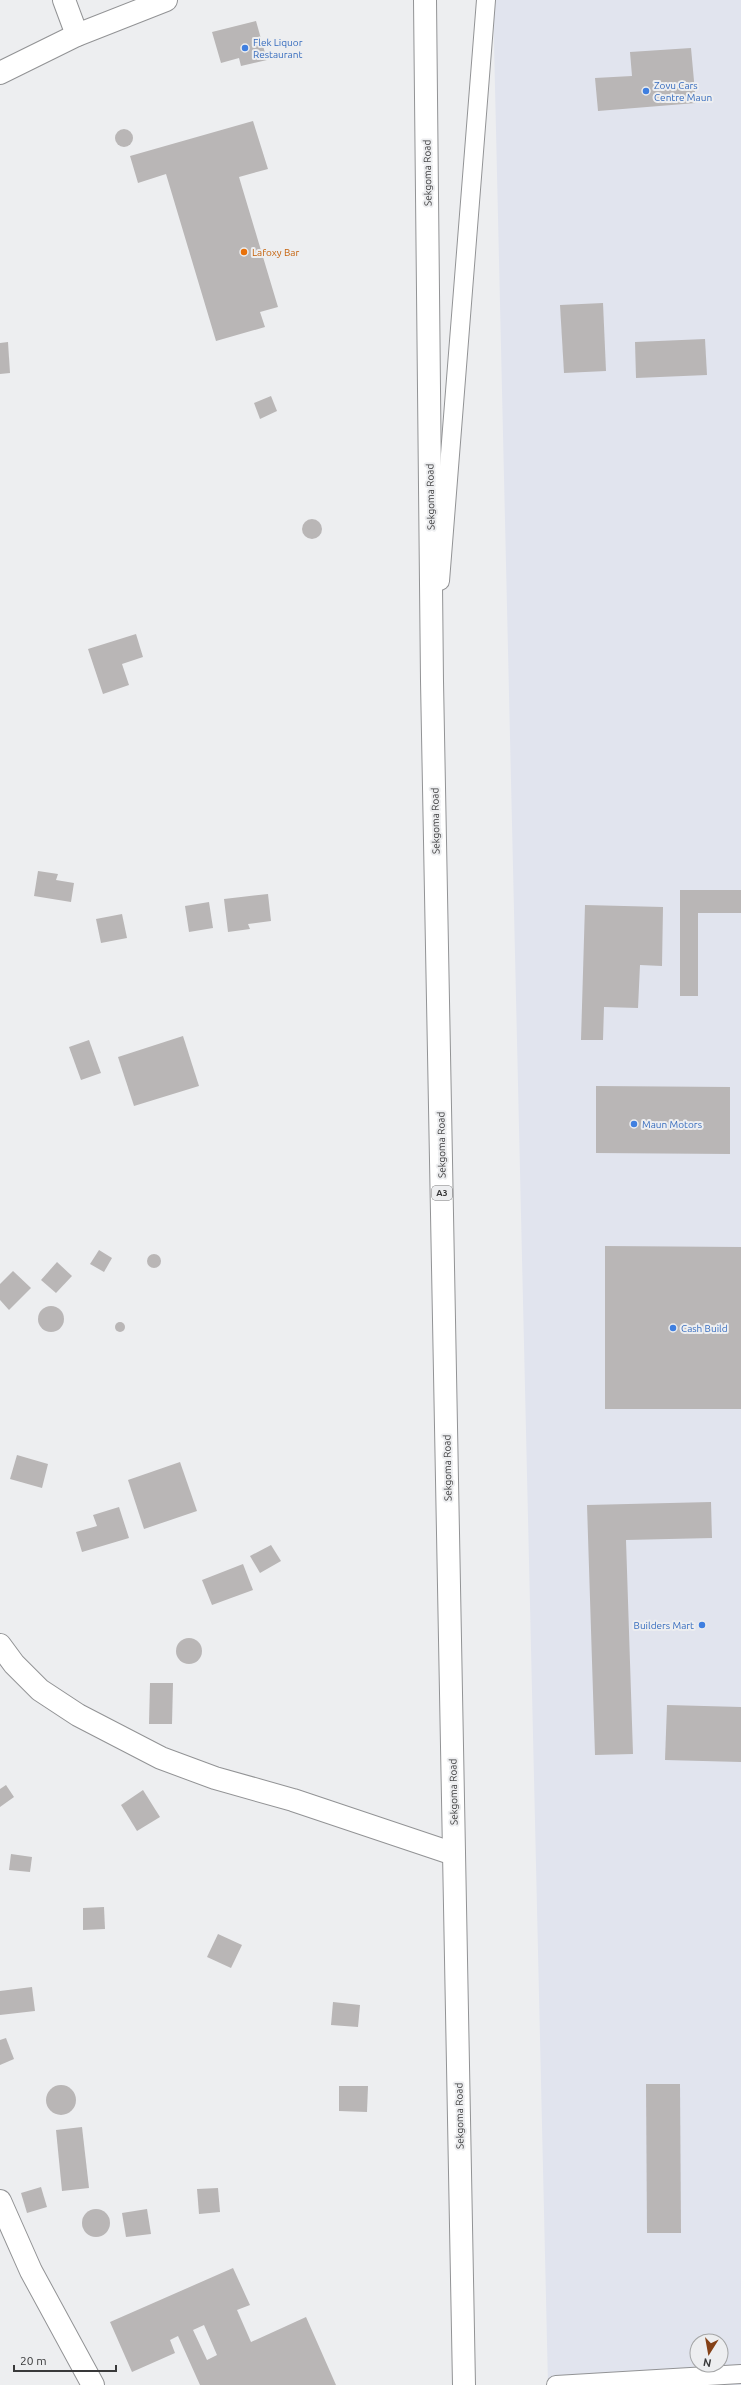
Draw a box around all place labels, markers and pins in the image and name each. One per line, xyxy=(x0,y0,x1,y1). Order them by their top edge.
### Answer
place label: Flek Liquor Restaurant xyxy=(253,37,303,60)
marker: Flek Liquor Restaurant xyxy=(240,43,250,53)
place label: Zovu Cars Centre Maun xyxy=(654,80,712,103)
marker: Zovu Cars Centre Maun xyxy=(641,86,651,96)
marker: Lafoxy Bar xyxy=(239,247,249,257)
place label: Lafoxy Bar xyxy=(252,247,299,258)
marker: Maun Motors xyxy=(629,1119,639,1129)
place label: Maun Motors xyxy=(642,1119,702,1130)
marker: Cash Build xyxy=(668,1323,678,1333)
place label: Cash Build xyxy=(681,1323,728,1334)
place label: Builders Mart xyxy=(634,1620,694,1631)
marker: Builders Mart xyxy=(697,1620,707,1630)

